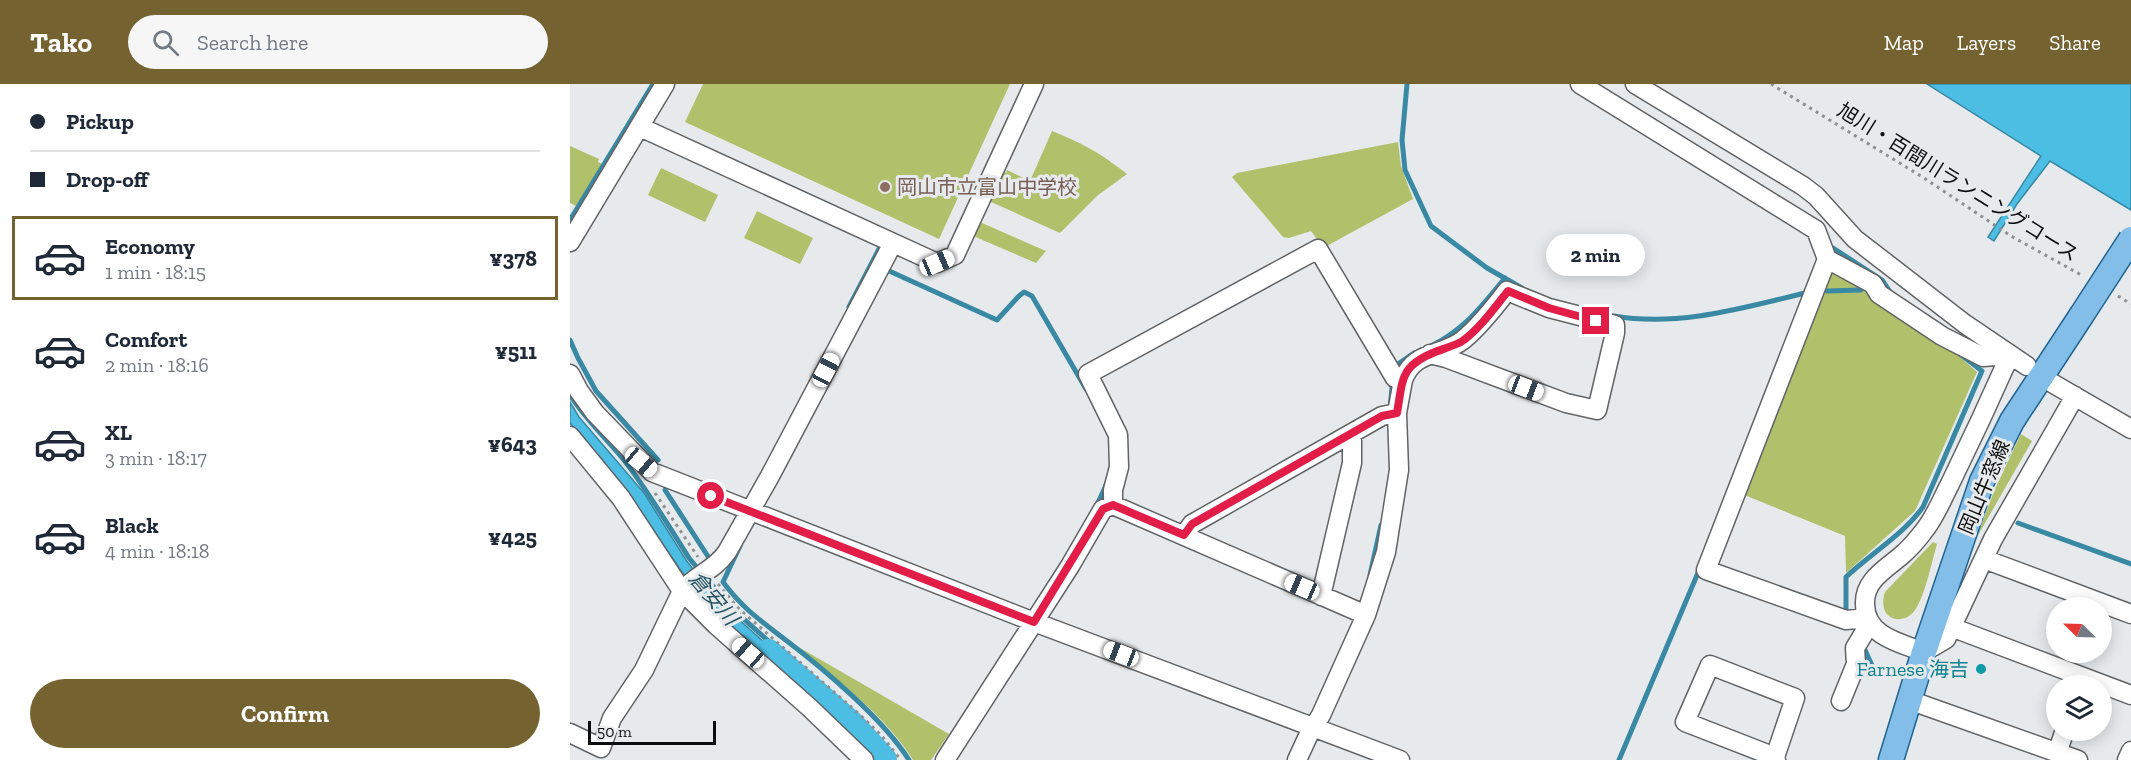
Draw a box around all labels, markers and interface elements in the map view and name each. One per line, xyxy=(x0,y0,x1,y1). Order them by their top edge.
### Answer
search box xyxy=(128,15,548,69)
text: Tako xyxy=(30,26,92,59)
icon: search xyxy=(149,26,182,59)
text: Search here xyxy=(197,29,308,56)
text: Map xyxy=(1884,30,1924,55)
text: Layers xyxy=(1957,30,2016,55)
text: Share xyxy=(2049,30,2101,55)
street label: 旭川・百間川ランニングコース xyxy=(1833,98,2083,266)
text: Pickup xyxy=(66,108,134,135)
text: Drop-off xyxy=(66,166,148,193)
place label: 岡山市立富山中学校 xyxy=(897,175,1077,199)
marker: 岡山市立富山中学校 xyxy=(878,180,892,194)
icon: car xyxy=(33,231,87,285)
text: Economy xyxy=(105,233,195,260)
callout: 2 min xyxy=(1546,234,1646,276)
text: 2 min xyxy=(1571,243,1620,267)
text: ¥378 xyxy=(489,245,537,272)
car xyxy=(917,248,957,278)
text: 1 min · 18:15 xyxy=(105,260,206,284)
route end xyxy=(1582,307,1609,334)
icon: car xyxy=(33,324,87,378)
text: Comfort xyxy=(105,326,187,353)
text: ¥511 xyxy=(495,338,537,365)
car xyxy=(810,350,842,390)
text: 2 min · 18:16 xyxy=(105,353,209,377)
car xyxy=(1506,373,1546,403)
icon: car xyxy=(33,417,87,471)
text: XL xyxy=(105,419,132,446)
text: ¥643 xyxy=(488,431,537,458)
street label: 岡山牛窓線 xyxy=(1953,436,2015,538)
car xyxy=(621,444,661,480)
text: 3 min · 18:17 xyxy=(105,446,207,470)
route start xyxy=(697,482,724,509)
icon: car xyxy=(33,510,87,564)
text: Black xyxy=(105,512,159,539)
text: ¥425 xyxy=(488,524,537,551)
text: 4 min · 18:18 xyxy=(105,539,210,563)
water label: 倉安川 xyxy=(684,566,745,632)
car xyxy=(1282,572,1322,602)
north arrow xyxy=(2046,597,2112,663)
map controls xyxy=(2046,597,2112,741)
car xyxy=(729,634,767,672)
car xyxy=(1101,639,1141,669)
place label: Farnese 海吉 xyxy=(1856,657,1969,681)
marker: Farnese 海吉 xyxy=(1974,662,1988,676)
button: layers xyxy=(2046,675,2112,741)
button: Confirm xyxy=(30,679,540,748)
scale bar xyxy=(588,718,716,746)
text: 50 m xyxy=(597,722,632,741)

